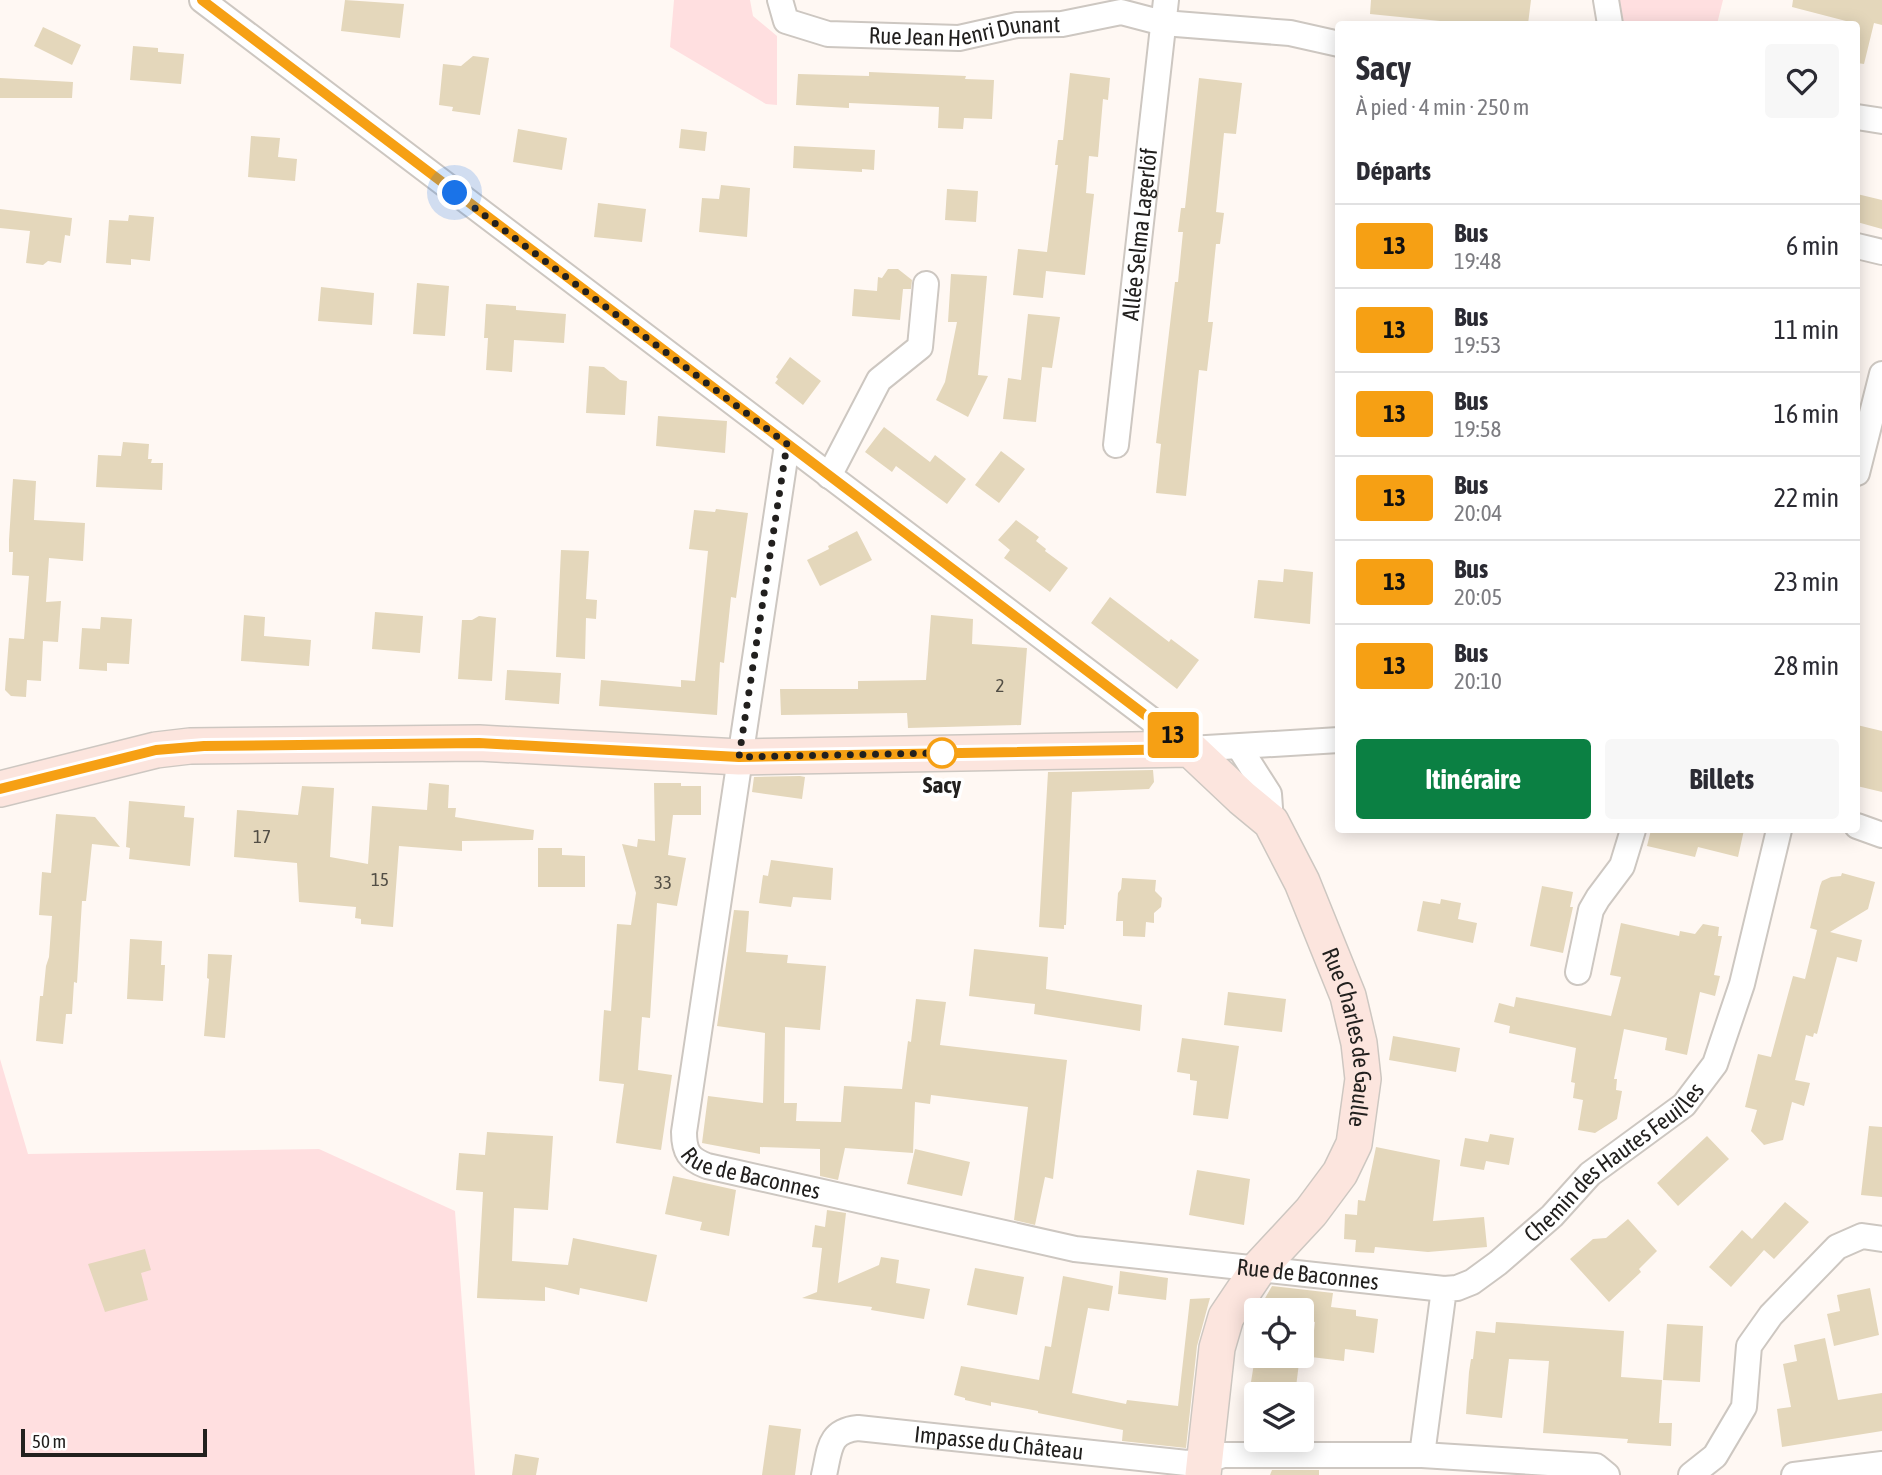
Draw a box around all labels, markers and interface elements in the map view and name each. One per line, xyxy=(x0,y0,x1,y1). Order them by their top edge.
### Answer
street label: Rue Jean Henri Dunant xyxy=(868,11,1060,51)
button: heart xyxy=(1765,44,1839,118)
text: Sacy xyxy=(1356,49,1411,87)
text: À pied · 4 min · 250 m xyxy=(1356,94,1529,120)
street label: Allée Selma Lagerlöf xyxy=(1117,147,1162,322)
text: Départs xyxy=(1356,156,1431,186)
your location xyxy=(437,175,472,210)
text: Bus xyxy=(1454,218,1488,248)
text: 6 min xyxy=(1786,231,1839,261)
text: 13 xyxy=(1383,232,1406,259)
text: 19:48 xyxy=(1454,248,1501,274)
text: Bus xyxy=(1454,302,1488,332)
text: 11 min xyxy=(1774,315,1839,345)
text: 13 xyxy=(1383,316,1406,343)
text: 19:53 xyxy=(1454,332,1501,358)
text: Bus xyxy=(1454,386,1488,416)
text: 16 min xyxy=(1774,399,1839,429)
text: 13 xyxy=(1383,400,1406,427)
text: 19:58 xyxy=(1454,416,1501,442)
text: Bus xyxy=(1454,470,1488,500)
text: 22 min xyxy=(1774,483,1839,513)
text: 13 xyxy=(1383,484,1406,511)
text: 20:04 xyxy=(1454,500,1502,526)
text: Bus xyxy=(1454,554,1488,584)
text: 23 min xyxy=(1774,567,1839,597)
text: 13 xyxy=(1383,568,1406,595)
text: 20:05 xyxy=(1454,584,1502,610)
text: Bus xyxy=(1454,638,1488,668)
text: 28 min xyxy=(1774,651,1839,681)
text: 13 xyxy=(1383,652,1406,679)
text: 20:10 xyxy=(1454,668,1502,694)
house number: 2 xyxy=(996,674,1004,696)
line badge: 13 xyxy=(1142,712,1204,758)
text: 13 xyxy=(1162,721,1184,748)
marker: Sacy xyxy=(927,738,957,768)
button: Itinéraire xyxy=(1356,739,1591,819)
button: Billets xyxy=(1605,739,1839,819)
place label: Sacy xyxy=(923,772,962,798)
house number: 17 xyxy=(253,825,271,847)
house number: 15 xyxy=(371,868,389,890)
house number: 33 xyxy=(654,871,672,893)
street label: Rue Charles de Gaulle xyxy=(1317,944,1376,1129)
street label: Chemin des Hautes Feuilles xyxy=(1519,1078,1709,1247)
street label: Rue de Baconnes xyxy=(676,1142,823,1204)
street label: Rue de Baconnes xyxy=(1236,1254,1380,1295)
map controls xyxy=(1244,1298,1314,1452)
button: locate xyxy=(1244,1298,1314,1368)
button: layers xyxy=(1244,1382,1314,1452)
street label: Impasse du Château xyxy=(913,1421,1085,1465)
scale bar xyxy=(21,1426,206,1458)
text: 50 m xyxy=(32,1430,66,1452)

